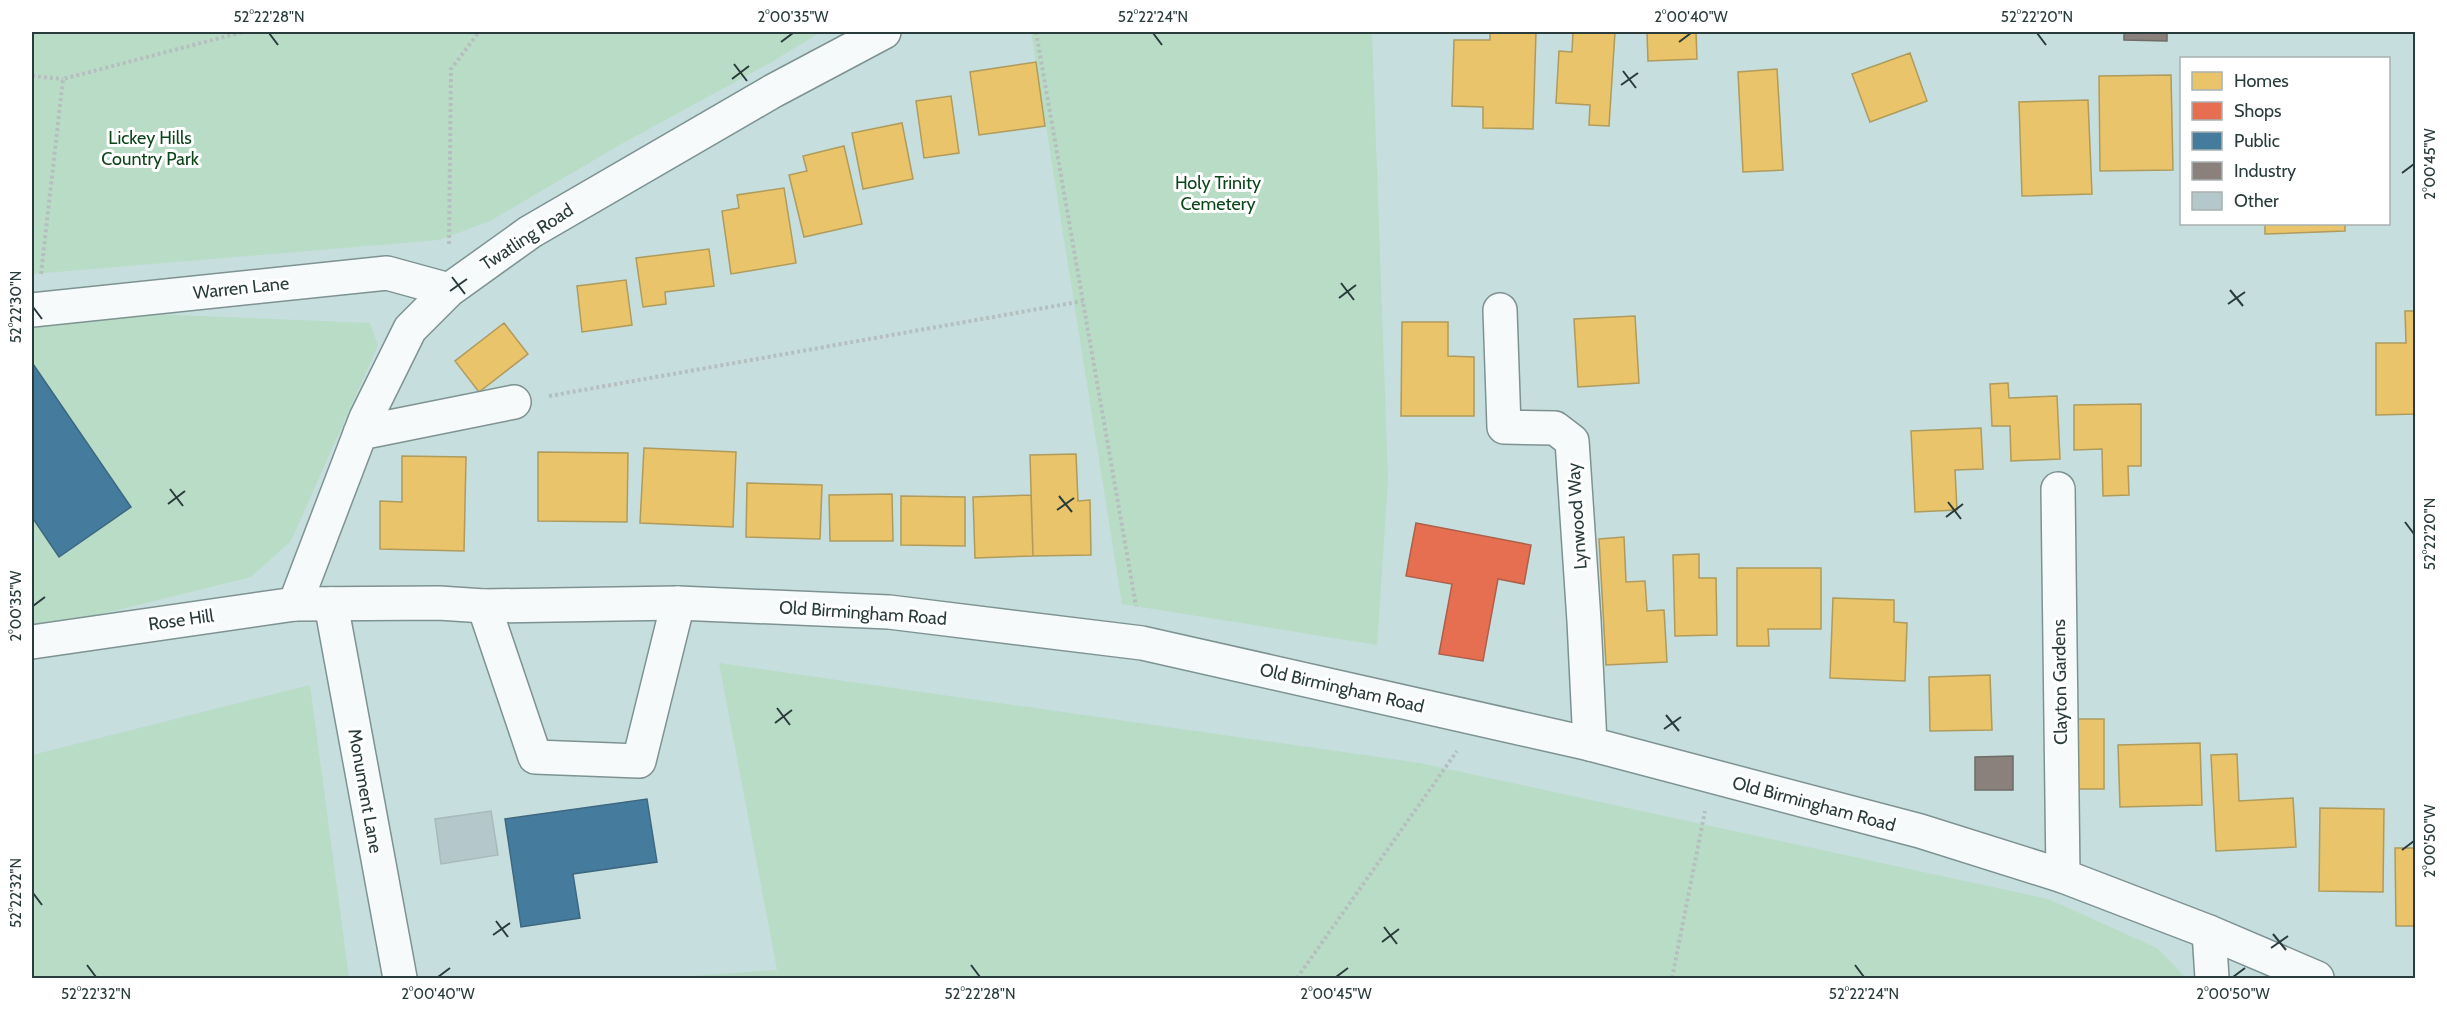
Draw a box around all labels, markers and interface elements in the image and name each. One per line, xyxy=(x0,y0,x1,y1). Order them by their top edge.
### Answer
text: 52°22'28"N xyxy=(234,8,304,26)
text: 2°00'35"W xyxy=(758,8,829,26)
text: 52°22'24"N xyxy=(1118,8,1188,26)
text: 2°00'40"W xyxy=(1654,8,1729,26)
text: 52°22'20"N xyxy=(2001,8,2073,26)
legend xyxy=(2180,57,2390,225)
text: Homes xyxy=(2234,70,2289,92)
text: Shops xyxy=(2234,100,2282,122)
park label: Lickey Hills Country Park xyxy=(101,127,200,170)
text: 2°00'45"W xyxy=(2421,128,2439,200)
text: Public xyxy=(2234,130,2280,152)
text: Industry xyxy=(2234,160,2296,182)
park label: Holy Trinity Cemetery xyxy=(1175,172,1261,215)
text: Other xyxy=(2234,190,2279,212)
street label: Twatling Road xyxy=(477,199,577,275)
text: 52°22'30"N xyxy=(7,271,25,343)
street label: Warren Lane xyxy=(192,272,290,304)
street label: Lynwood Way xyxy=(1562,462,1592,570)
text: 52°22'20"N xyxy=(2421,498,2439,570)
text: 2°00'35"W xyxy=(7,570,25,642)
street label: Old Birmingham Road xyxy=(778,596,948,630)
street label: Rose Hill xyxy=(147,604,216,635)
street label: Clayton Gardens xyxy=(2048,619,2072,745)
street label: Old Birmingham Road xyxy=(1258,658,1426,718)
street label: Monument Lane xyxy=(343,727,387,855)
street label: Old Birmingham Road xyxy=(1730,772,1898,836)
text: 2°00'50"W xyxy=(2421,804,2439,878)
text: 52°22'32"N xyxy=(7,858,25,928)
text: 52°22'32"N xyxy=(61,985,131,1003)
text: 2°00'40"W xyxy=(401,985,476,1003)
text: 52°22'28"N xyxy=(945,985,1015,1003)
text: 2°00'45"W xyxy=(1300,985,1372,1003)
text: 52°22'24"N xyxy=(1829,985,1899,1003)
text: 2°00'50"W xyxy=(2196,985,2270,1003)

